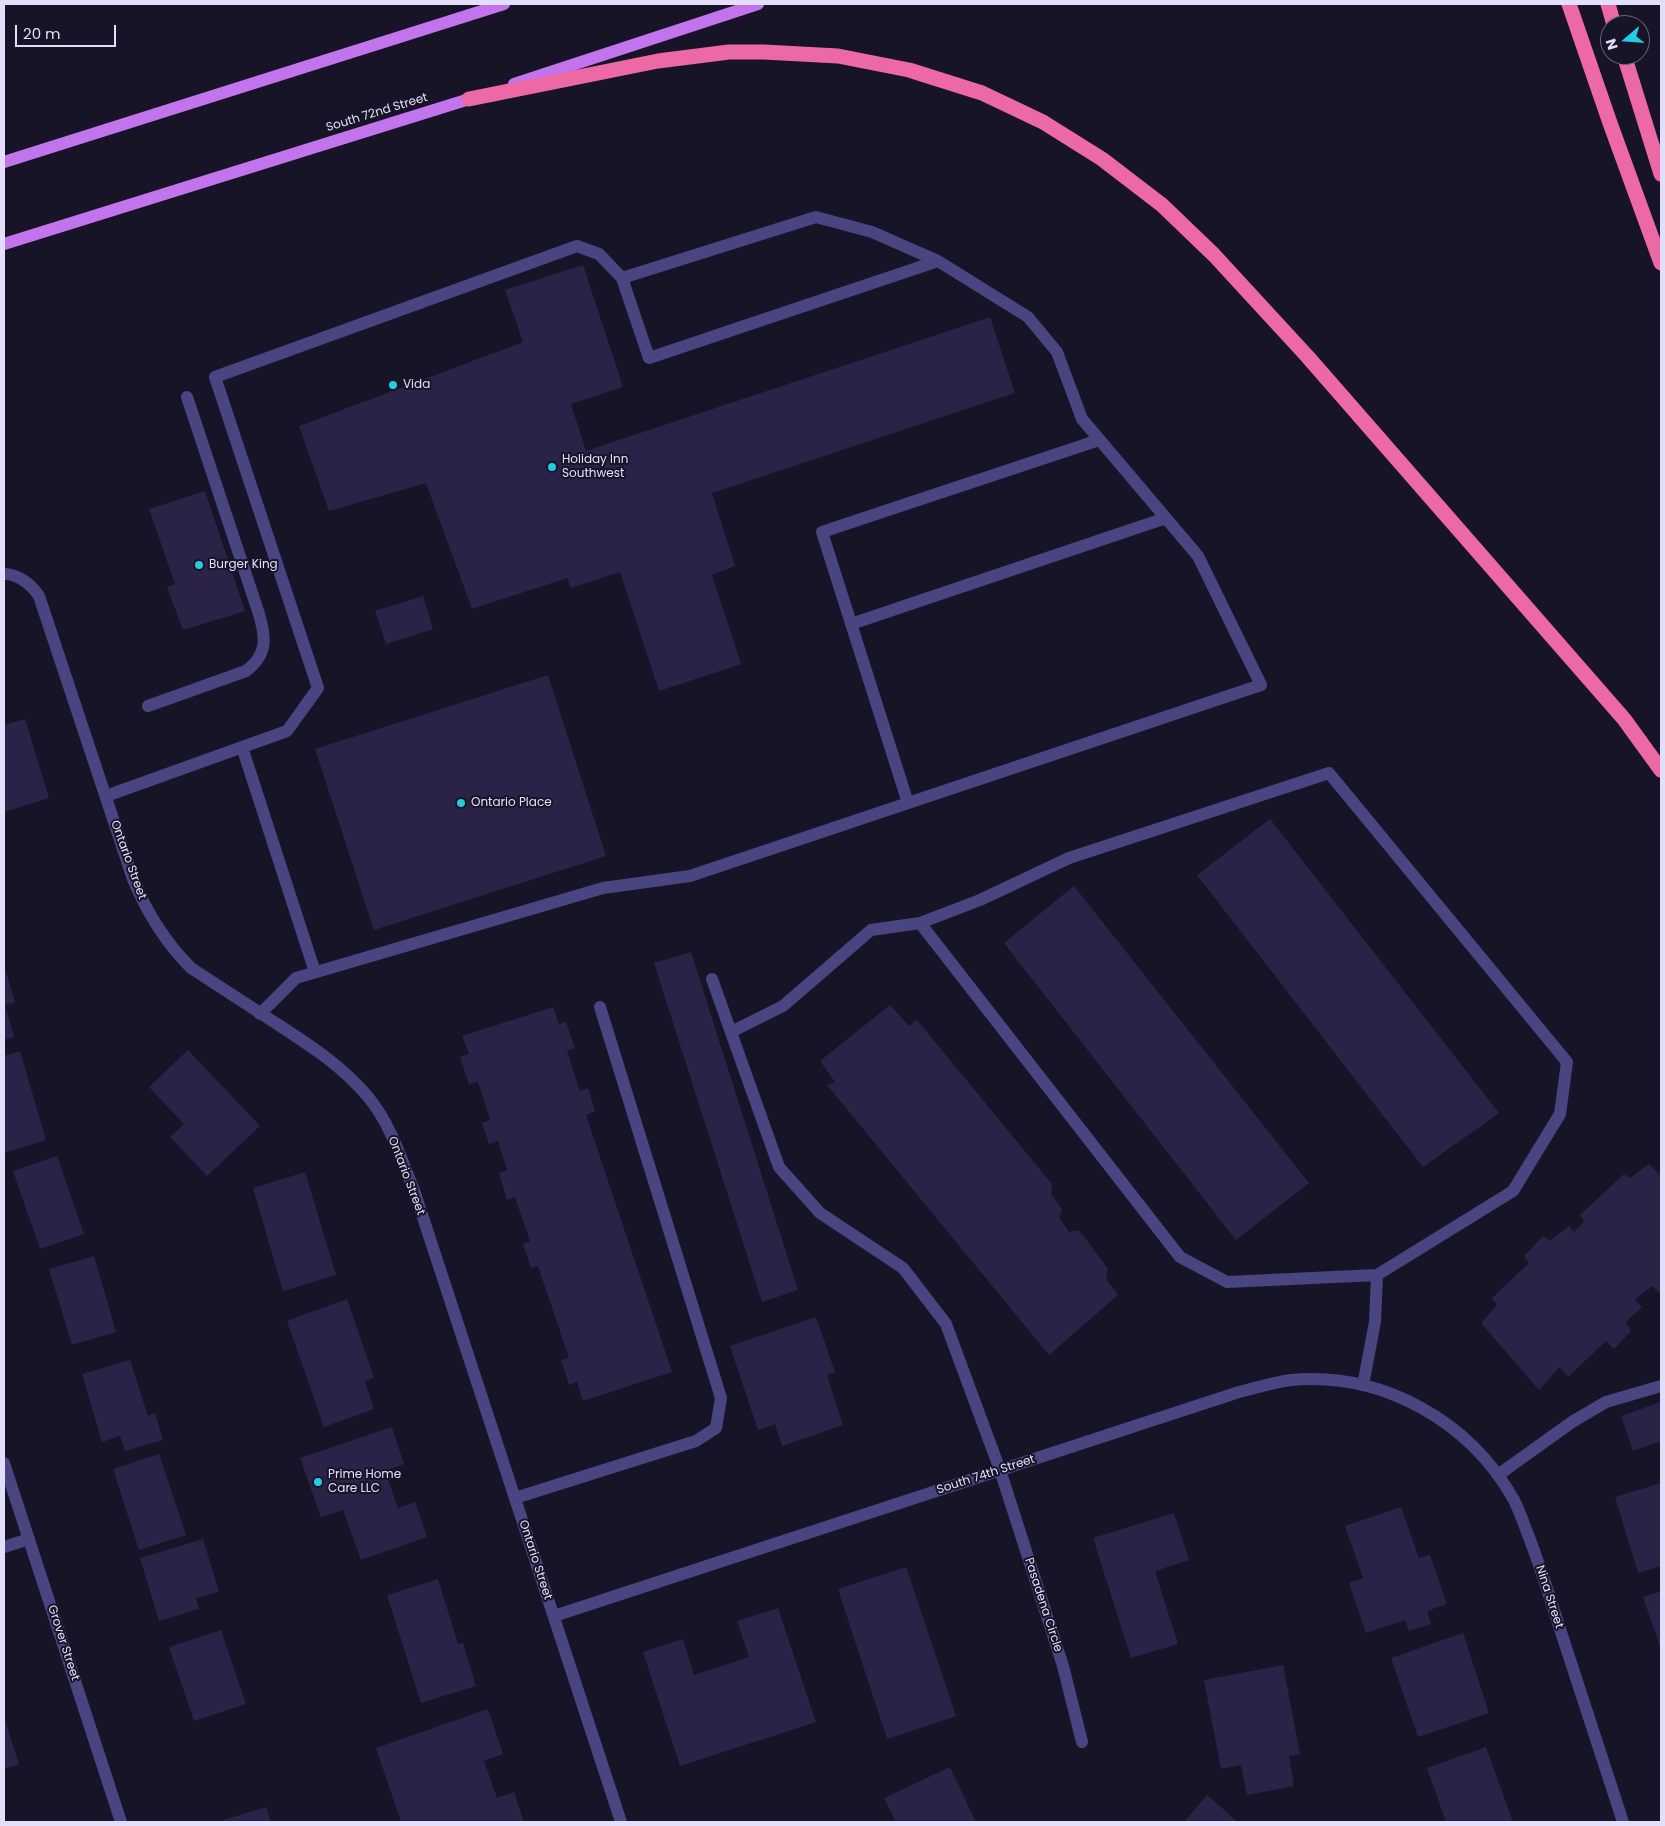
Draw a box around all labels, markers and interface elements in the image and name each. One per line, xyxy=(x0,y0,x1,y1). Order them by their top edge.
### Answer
scale bar xyxy=(18,15,119,47)
north arrow xyxy=(1600,15,1650,65)
text: 20 m xyxy=(23,23,61,44)
text: N xyxy=(1601,36,1623,52)
street label: South 72nd Street xyxy=(325,91,429,135)
place label: Vida xyxy=(403,378,430,392)
marker: Vida xyxy=(387,379,399,391)
place label: Holiday Inn Southwest xyxy=(562,453,628,481)
marker: Holiday Inn Southwest xyxy=(546,461,558,473)
place label: Burger King xyxy=(209,558,278,572)
marker: Burger King xyxy=(193,559,205,571)
place label: Ontario Place xyxy=(471,796,552,810)
marker: Ontario Place xyxy=(455,797,467,809)
street label: Ontario Street xyxy=(107,819,149,901)
street label: Ontario Street xyxy=(384,1135,428,1217)
street label: South 74th Street xyxy=(935,1452,1037,1498)
place label: Prime Home Care LLC xyxy=(328,1468,401,1496)
marker: Prime Home Care LLC xyxy=(312,1476,324,1488)
street label: Ontario Street xyxy=(515,1518,555,1602)
street label: Pasadena Circle xyxy=(1021,1556,1065,1654)
street label: Nina Street xyxy=(1532,1564,1566,1630)
street label: Grover Street xyxy=(44,1603,82,1683)

